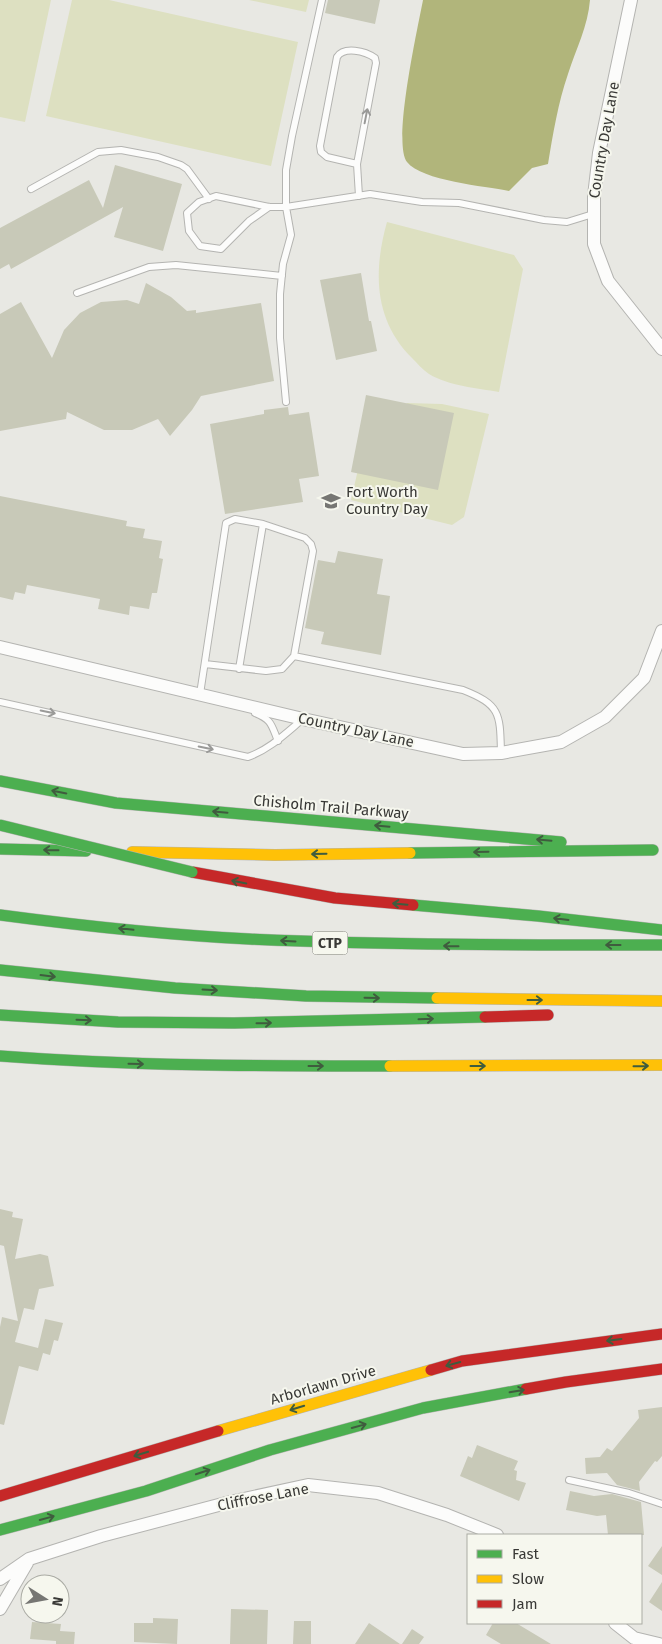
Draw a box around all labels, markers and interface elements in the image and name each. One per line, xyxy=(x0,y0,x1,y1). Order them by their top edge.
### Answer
street label: Country Day Lane xyxy=(585,80,623,200)
one-way arrow xyxy=(362,108,372,124)
place label: Fort Worth Country Day xyxy=(346,483,428,518)
school or university icon: Fort Worth Country Day xyxy=(320,490,342,512)
one-way arrow xyxy=(39,708,55,718)
street label: Country Day Lane xyxy=(296,709,416,751)
one-way arrow xyxy=(198,743,214,753)
one-way arrow xyxy=(51,787,67,796)
street label: Chisholm Trail Parkway xyxy=(253,791,410,823)
one-way arrow xyxy=(212,808,228,817)
one-way arrow xyxy=(374,822,390,831)
one-way arrow xyxy=(536,836,552,845)
one-way arrow xyxy=(44,846,60,855)
one-way arrow xyxy=(474,847,490,857)
one-way arrow xyxy=(311,849,328,859)
one-way arrow xyxy=(231,876,247,886)
one-way arrow xyxy=(392,899,408,909)
one-way arrow xyxy=(554,914,570,924)
one-way arrow xyxy=(119,924,135,934)
road number: CTP xyxy=(312,931,348,954)
one-way arrow xyxy=(281,936,297,945)
one-way arrow xyxy=(606,940,622,950)
one-way arrow xyxy=(443,941,459,950)
one-way arrow xyxy=(40,971,56,981)
one-way arrow xyxy=(202,986,218,995)
one-way arrow xyxy=(364,993,380,1003)
one-way arrow xyxy=(526,995,543,1005)
one-way arrow xyxy=(75,1015,91,1025)
one-way arrow xyxy=(418,1015,434,1024)
one-way arrow xyxy=(255,1018,271,1028)
one-way arrow xyxy=(128,1060,144,1069)
one-way arrow xyxy=(308,1061,324,1071)
one-way arrow xyxy=(470,1061,486,1071)
one-way arrow xyxy=(632,1061,649,1071)
one-way arrow xyxy=(606,1335,622,1345)
one-way arrow xyxy=(445,1359,461,1369)
street label: Arborlawn Drive xyxy=(268,1361,378,1409)
one-way arrow xyxy=(509,1385,525,1395)
one-way arrow xyxy=(289,1404,305,1414)
one-way arrow xyxy=(350,1420,366,1430)
one-way arrow xyxy=(133,1450,149,1460)
one-way arrow xyxy=(195,1467,210,1476)
street label: Cliffrose Lane xyxy=(216,1479,310,1515)
one-way arrow xyxy=(39,1513,55,1523)
legend xyxy=(467,1534,642,1624)
text: Fast xyxy=(512,1545,539,1563)
text: Slow xyxy=(512,1570,544,1588)
north arrow xyxy=(20,1574,70,1624)
text: N xyxy=(48,1595,67,1608)
text: Jam xyxy=(512,1595,538,1613)

